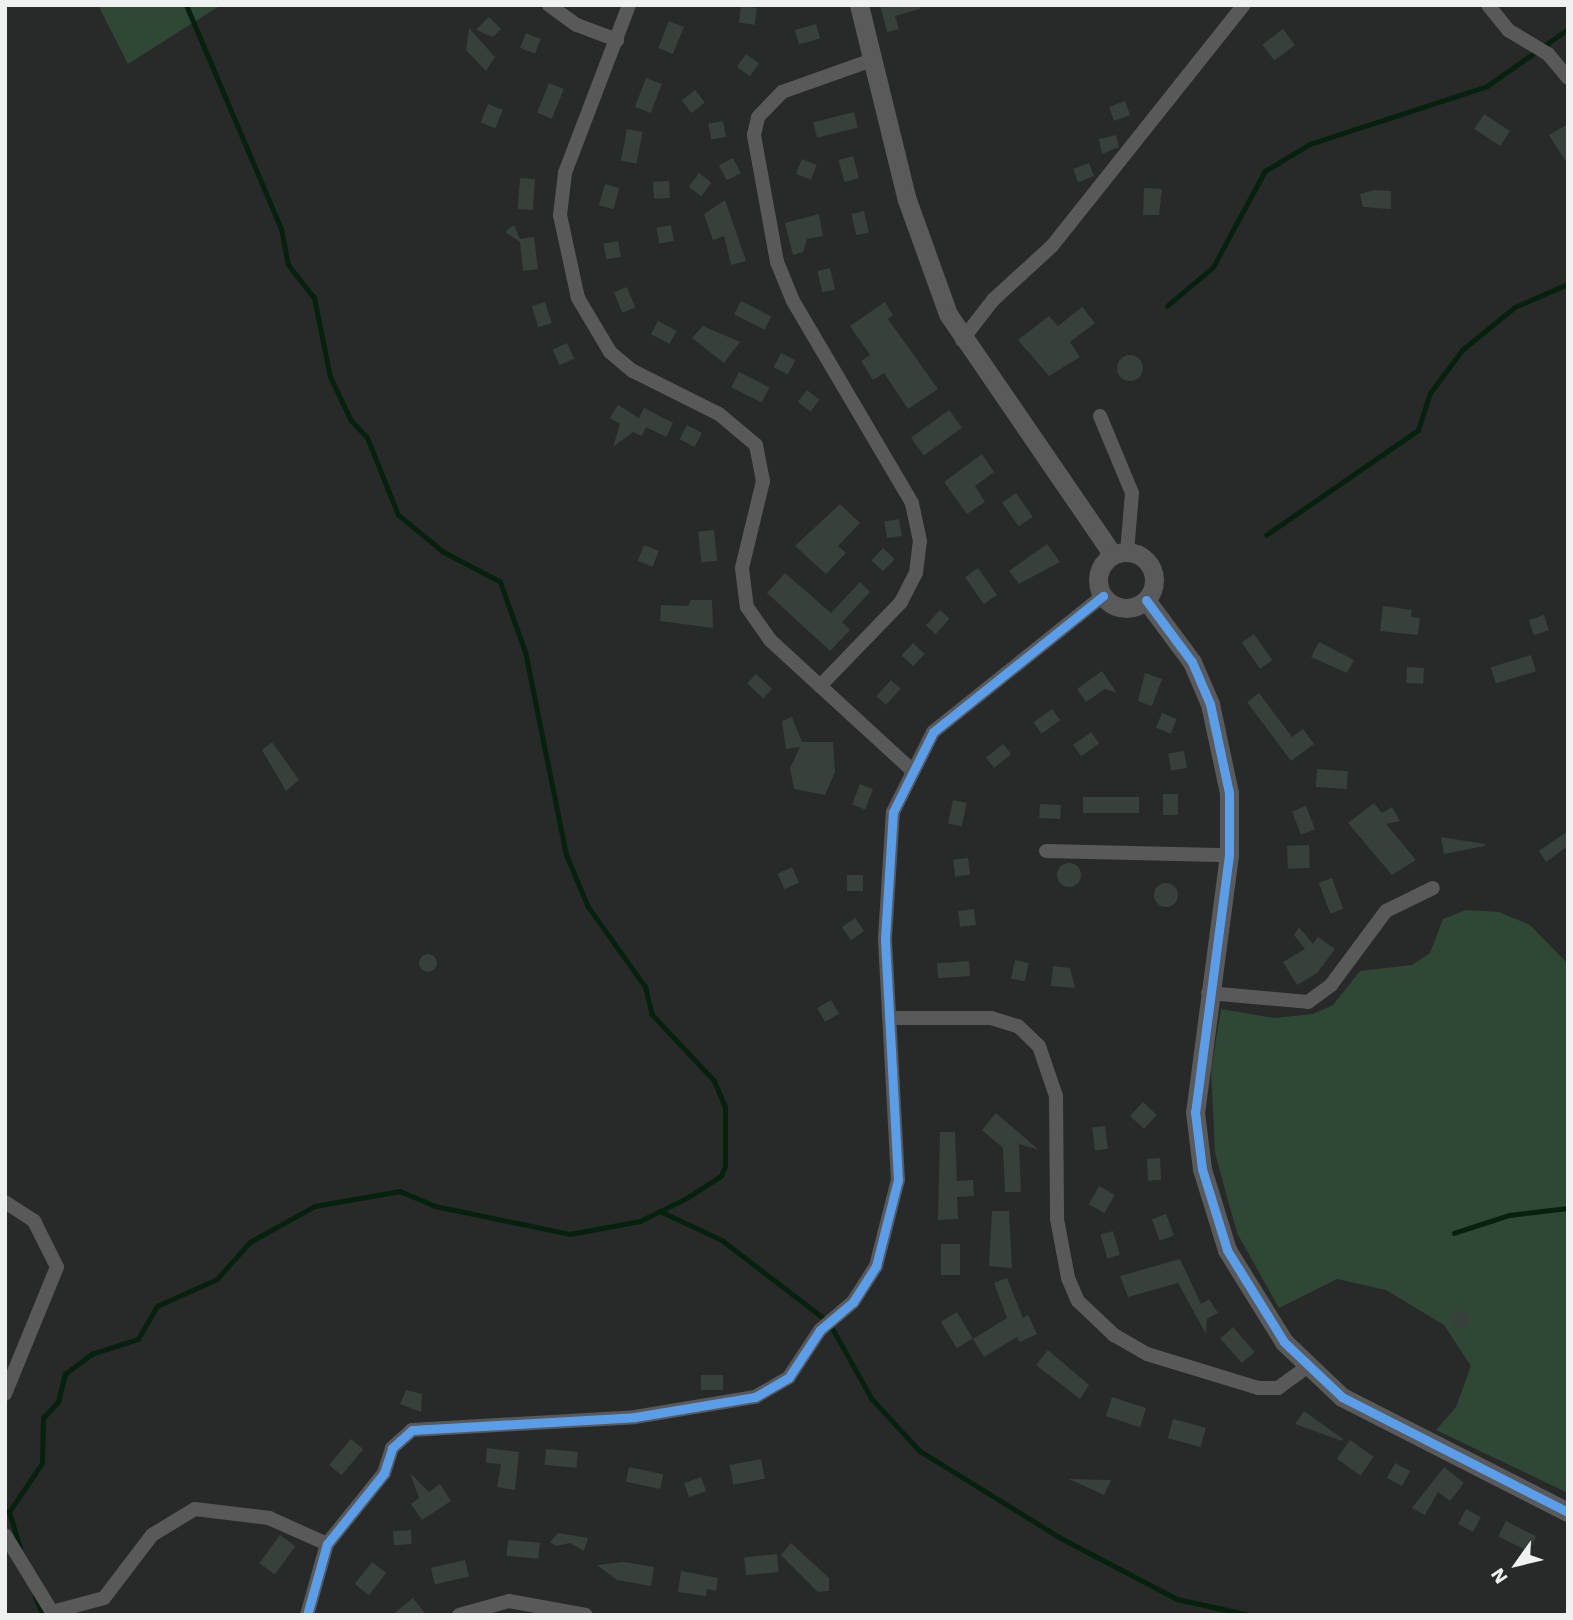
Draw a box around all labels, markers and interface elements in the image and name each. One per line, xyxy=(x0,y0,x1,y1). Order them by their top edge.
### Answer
north arrow xyxy=(1482,1529,1552,1599)
text: N xyxy=(1486,1564,1513,1588)

